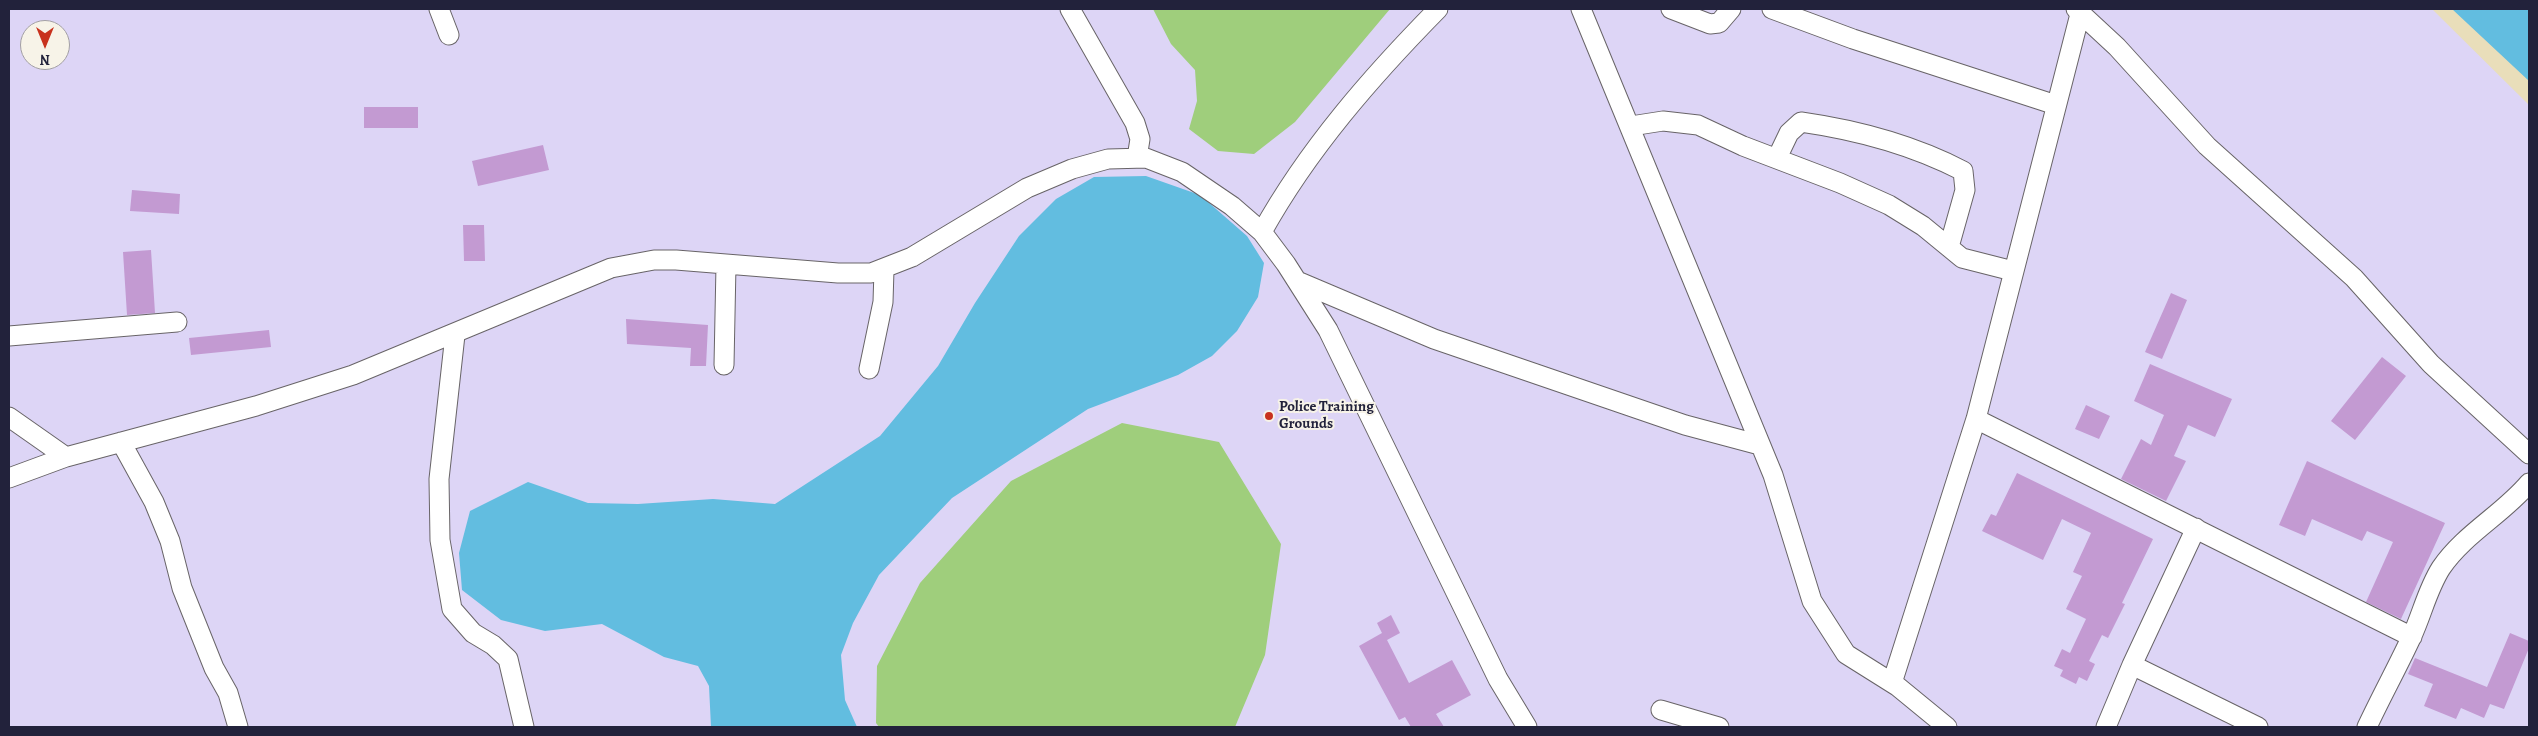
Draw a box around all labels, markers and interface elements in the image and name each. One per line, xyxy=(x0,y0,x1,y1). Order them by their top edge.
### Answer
north arrow xyxy=(20,20,70,70)
text: N xyxy=(40,50,50,69)
place label: Police Training Grounds xyxy=(1279,398,1374,433)
marker: Police Training Grounds xyxy=(1263,410,1275,422)

